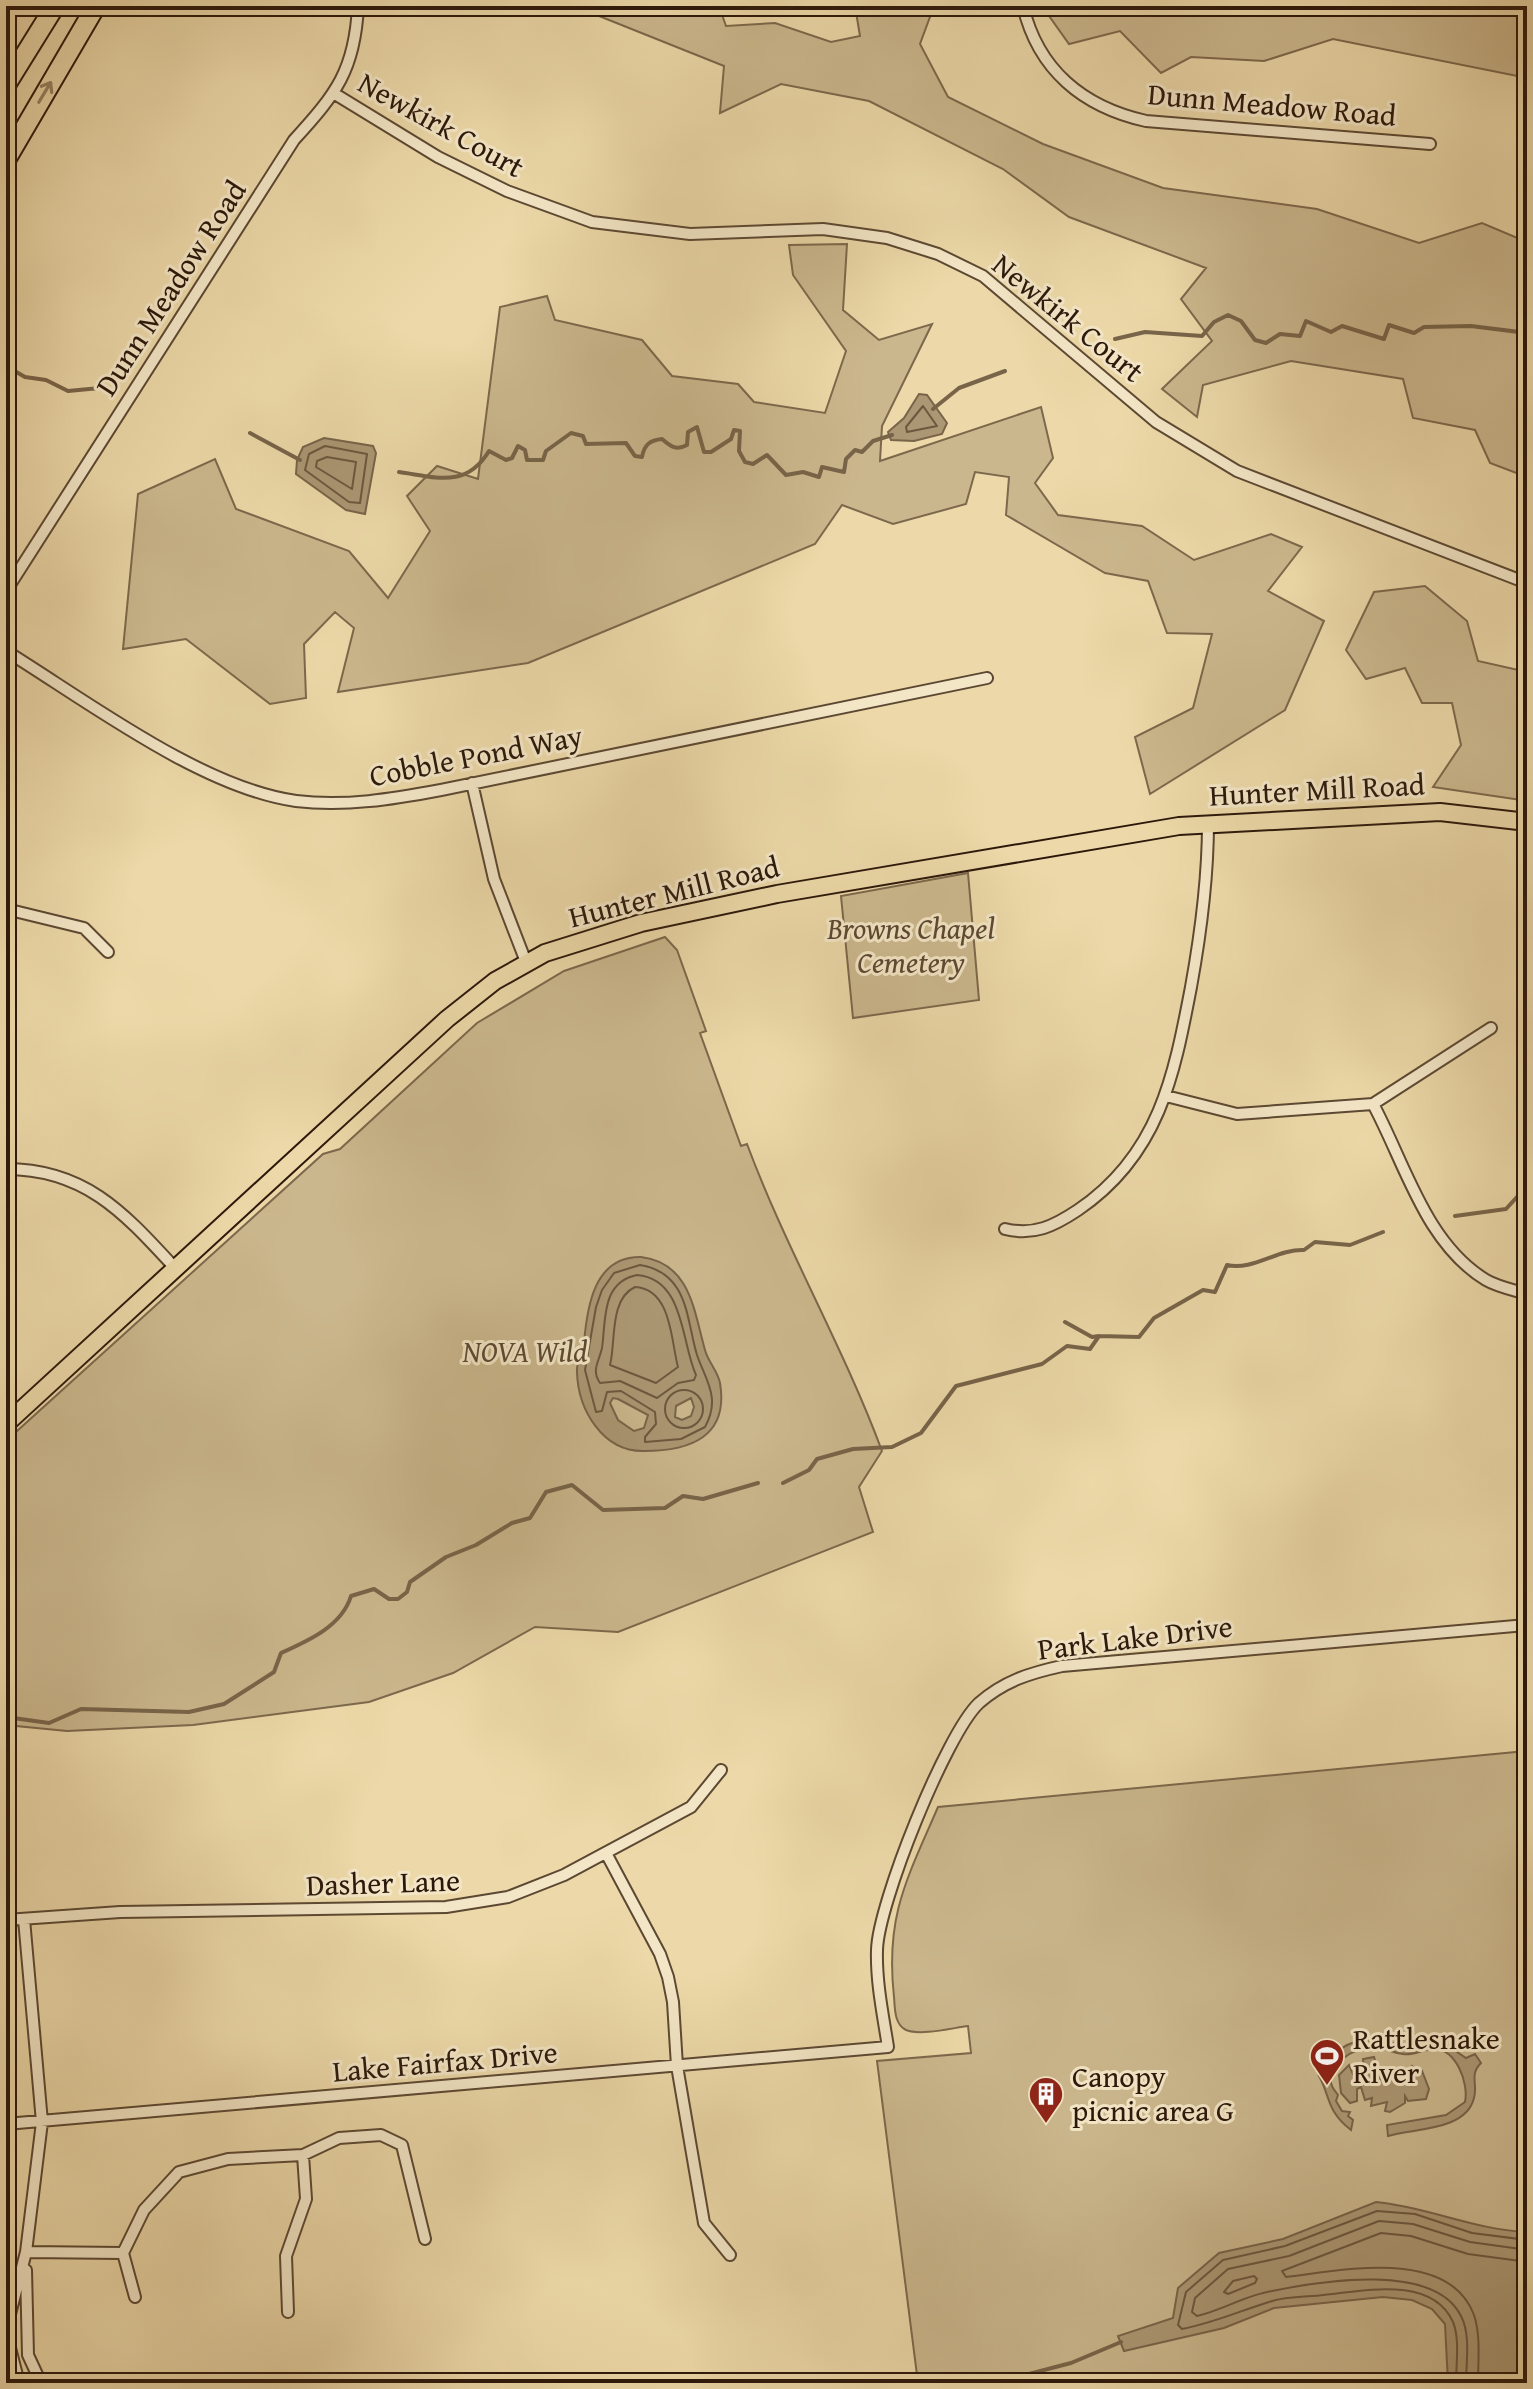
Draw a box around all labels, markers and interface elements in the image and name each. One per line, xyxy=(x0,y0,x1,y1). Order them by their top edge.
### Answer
street label: Newkirk Court xyxy=(351,60,533,188)
street label: Dunn Meadow Road xyxy=(1146,71,1398,137)
one-way arrow xyxy=(37,81,53,104)
street label: Dunn Meadow Road xyxy=(84,171,256,404)
street label: Newkirk Court xyxy=(983,242,1154,392)
street label: Cobble Pond Way xyxy=(366,713,586,797)
street label: Hunter Mill Road xyxy=(1208,761,1426,817)
street label: Hunter Mill Road xyxy=(564,844,784,938)
park label: Browns Chapel Cemetery xyxy=(826,906,995,984)
park label: NOVA Wild xyxy=(461,1329,588,1373)
street label: Park Lake Drive xyxy=(1035,1603,1235,1671)
street label: Dasher Lane xyxy=(305,1857,461,1907)
place label: Rattlesnake River xyxy=(1353,2016,1500,2094)
street label: Lake Fairfax Drive xyxy=(331,2029,559,2093)
sports icon: Rattlesnake River xyxy=(1308,2037,1346,2087)
place label: Canopy picnic area G xyxy=(1072,2054,1234,2132)
building icon: Canopy picnic area G xyxy=(1027,2075,1065,2125)

